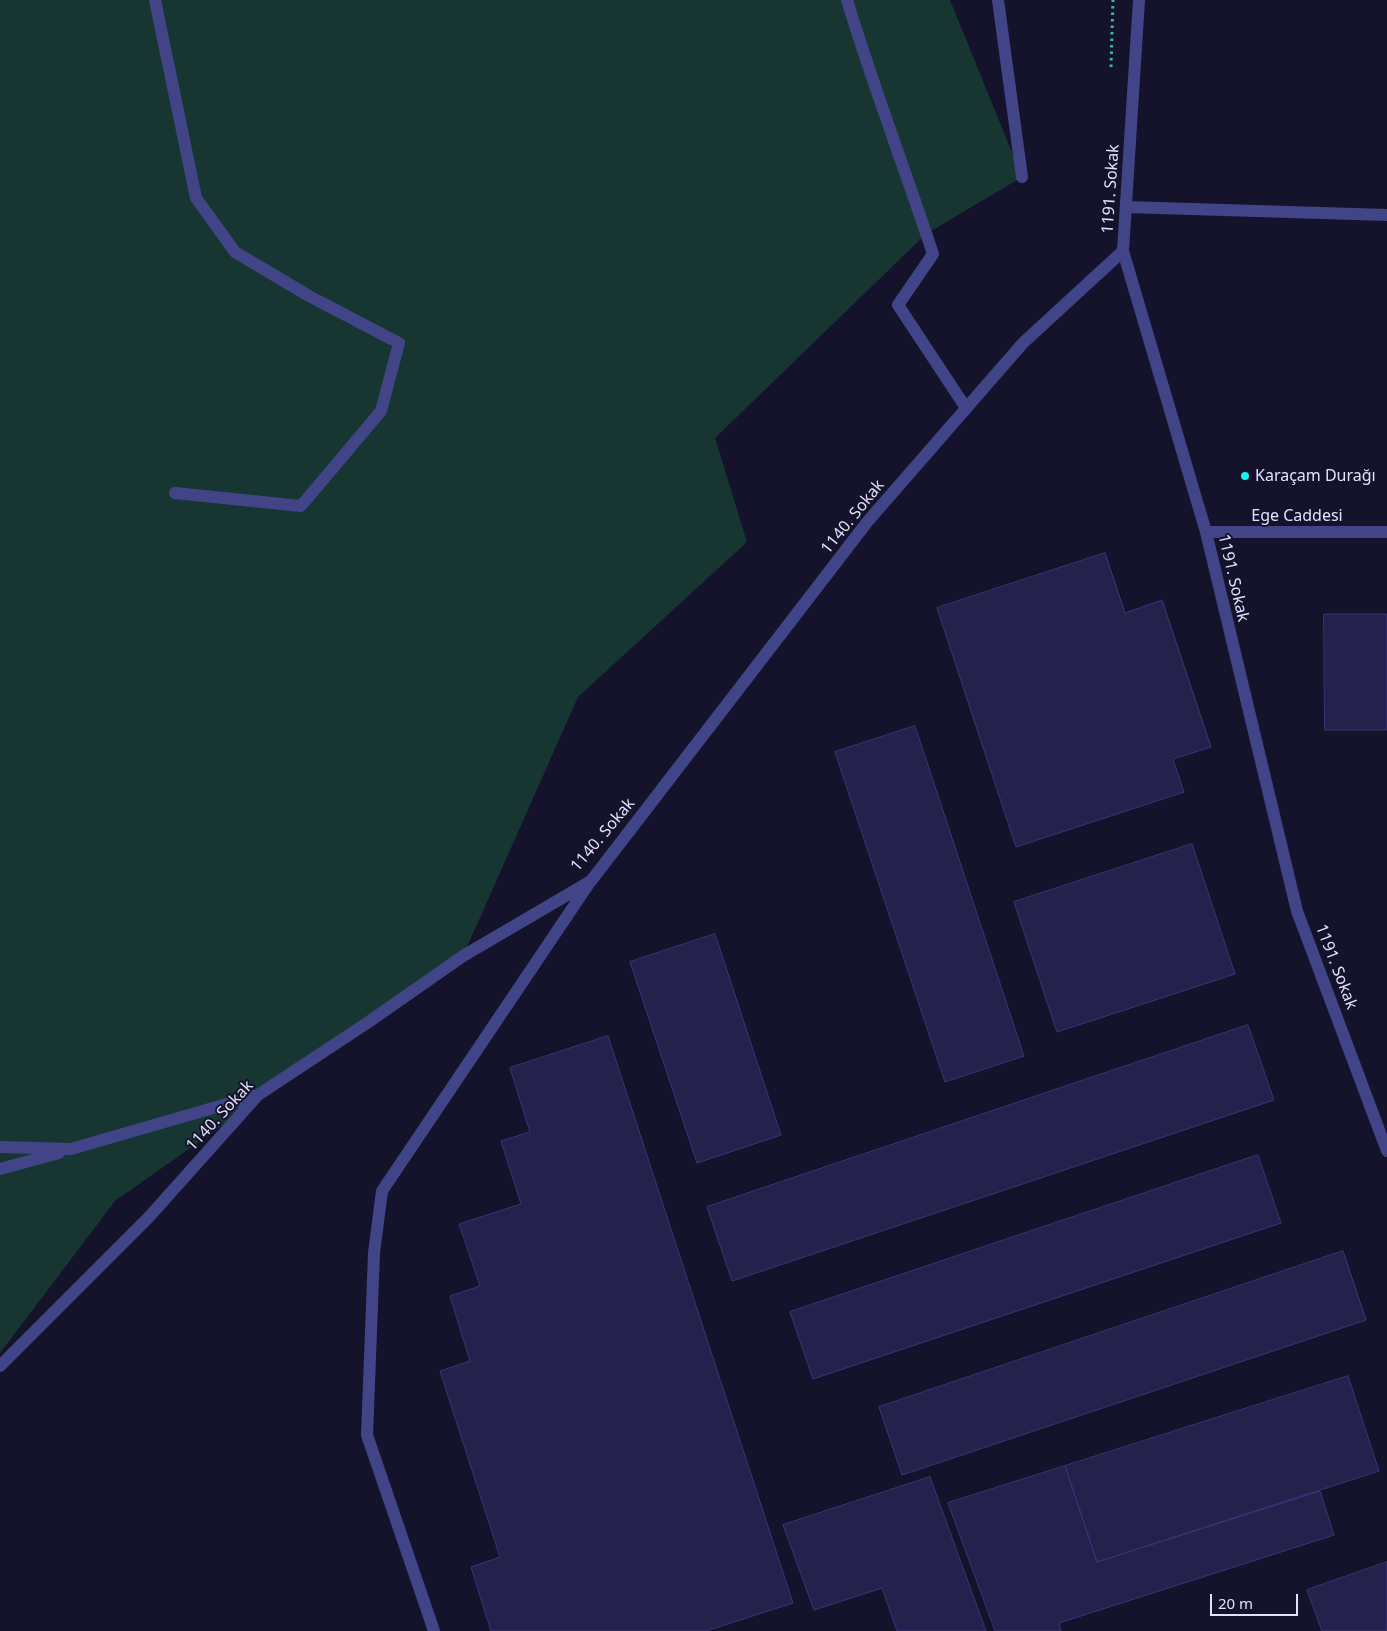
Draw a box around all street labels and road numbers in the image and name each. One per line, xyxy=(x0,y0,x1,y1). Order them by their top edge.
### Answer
street label: 1191. Sokak xyxy=(1098,144,1124,234)
street label: 1140. Sokak xyxy=(817,476,889,558)
street label: Ege Caddesi xyxy=(1251,506,1343,526)
street label: 1191. Sokak xyxy=(1214,532,1252,624)
street label: 1140. Sokak xyxy=(567,795,639,875)
street label: 1191. Sokak xyxy=(1311,922,1361,1012)
street label: 1140. Sokak xyxy=(182,1077,258,1155)

